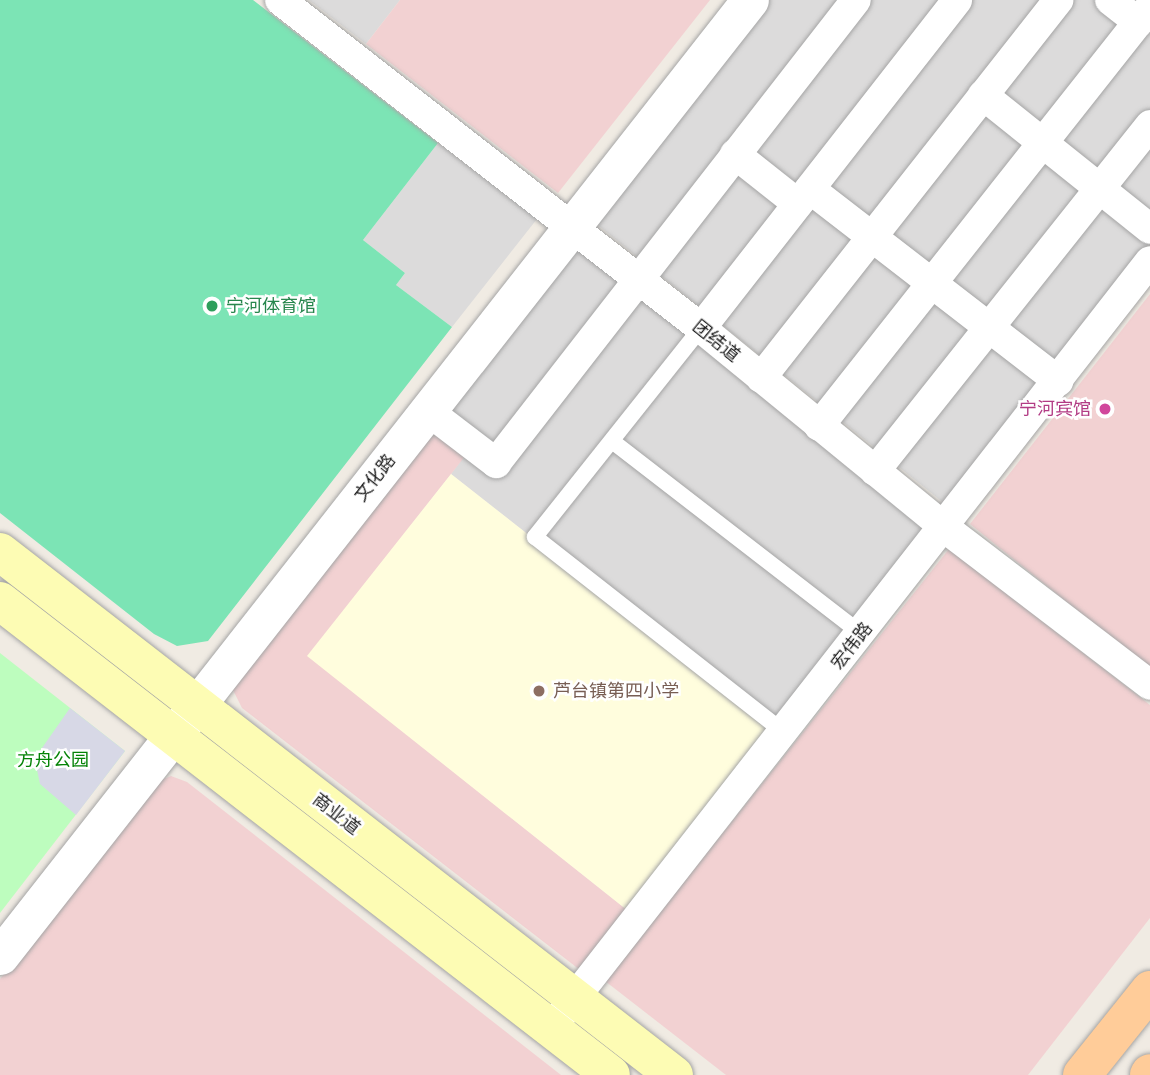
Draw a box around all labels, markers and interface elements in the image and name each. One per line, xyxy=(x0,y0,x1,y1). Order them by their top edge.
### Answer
place label: 宁河体育馆 xyxy=(226,295,316,317)
marker: 宁河体育馆 xyxy=(204,298,220,314)
street label: 团结道 xyxy=(688,316,744,366)
place label: 宁河宾馆 xyxy=(1019,398,1091,420)
marker: 宁河宾馆 xyxy=(1097,401,1113,417)
street label: 文化路 xyxy=(350,450,400,506)
street label: 宏伟路 xyxy=(827,618,877,674)
place label: 芦台镇第四小学 xyxy=(553,680,679,702)
marker: 芦台镇第四小学 xyxy=(531,683,547,699)
park label: 方舟公园 xyxy=(17,749,89,771)
street label: 商业道 xyxy=(308,789,364,839)

